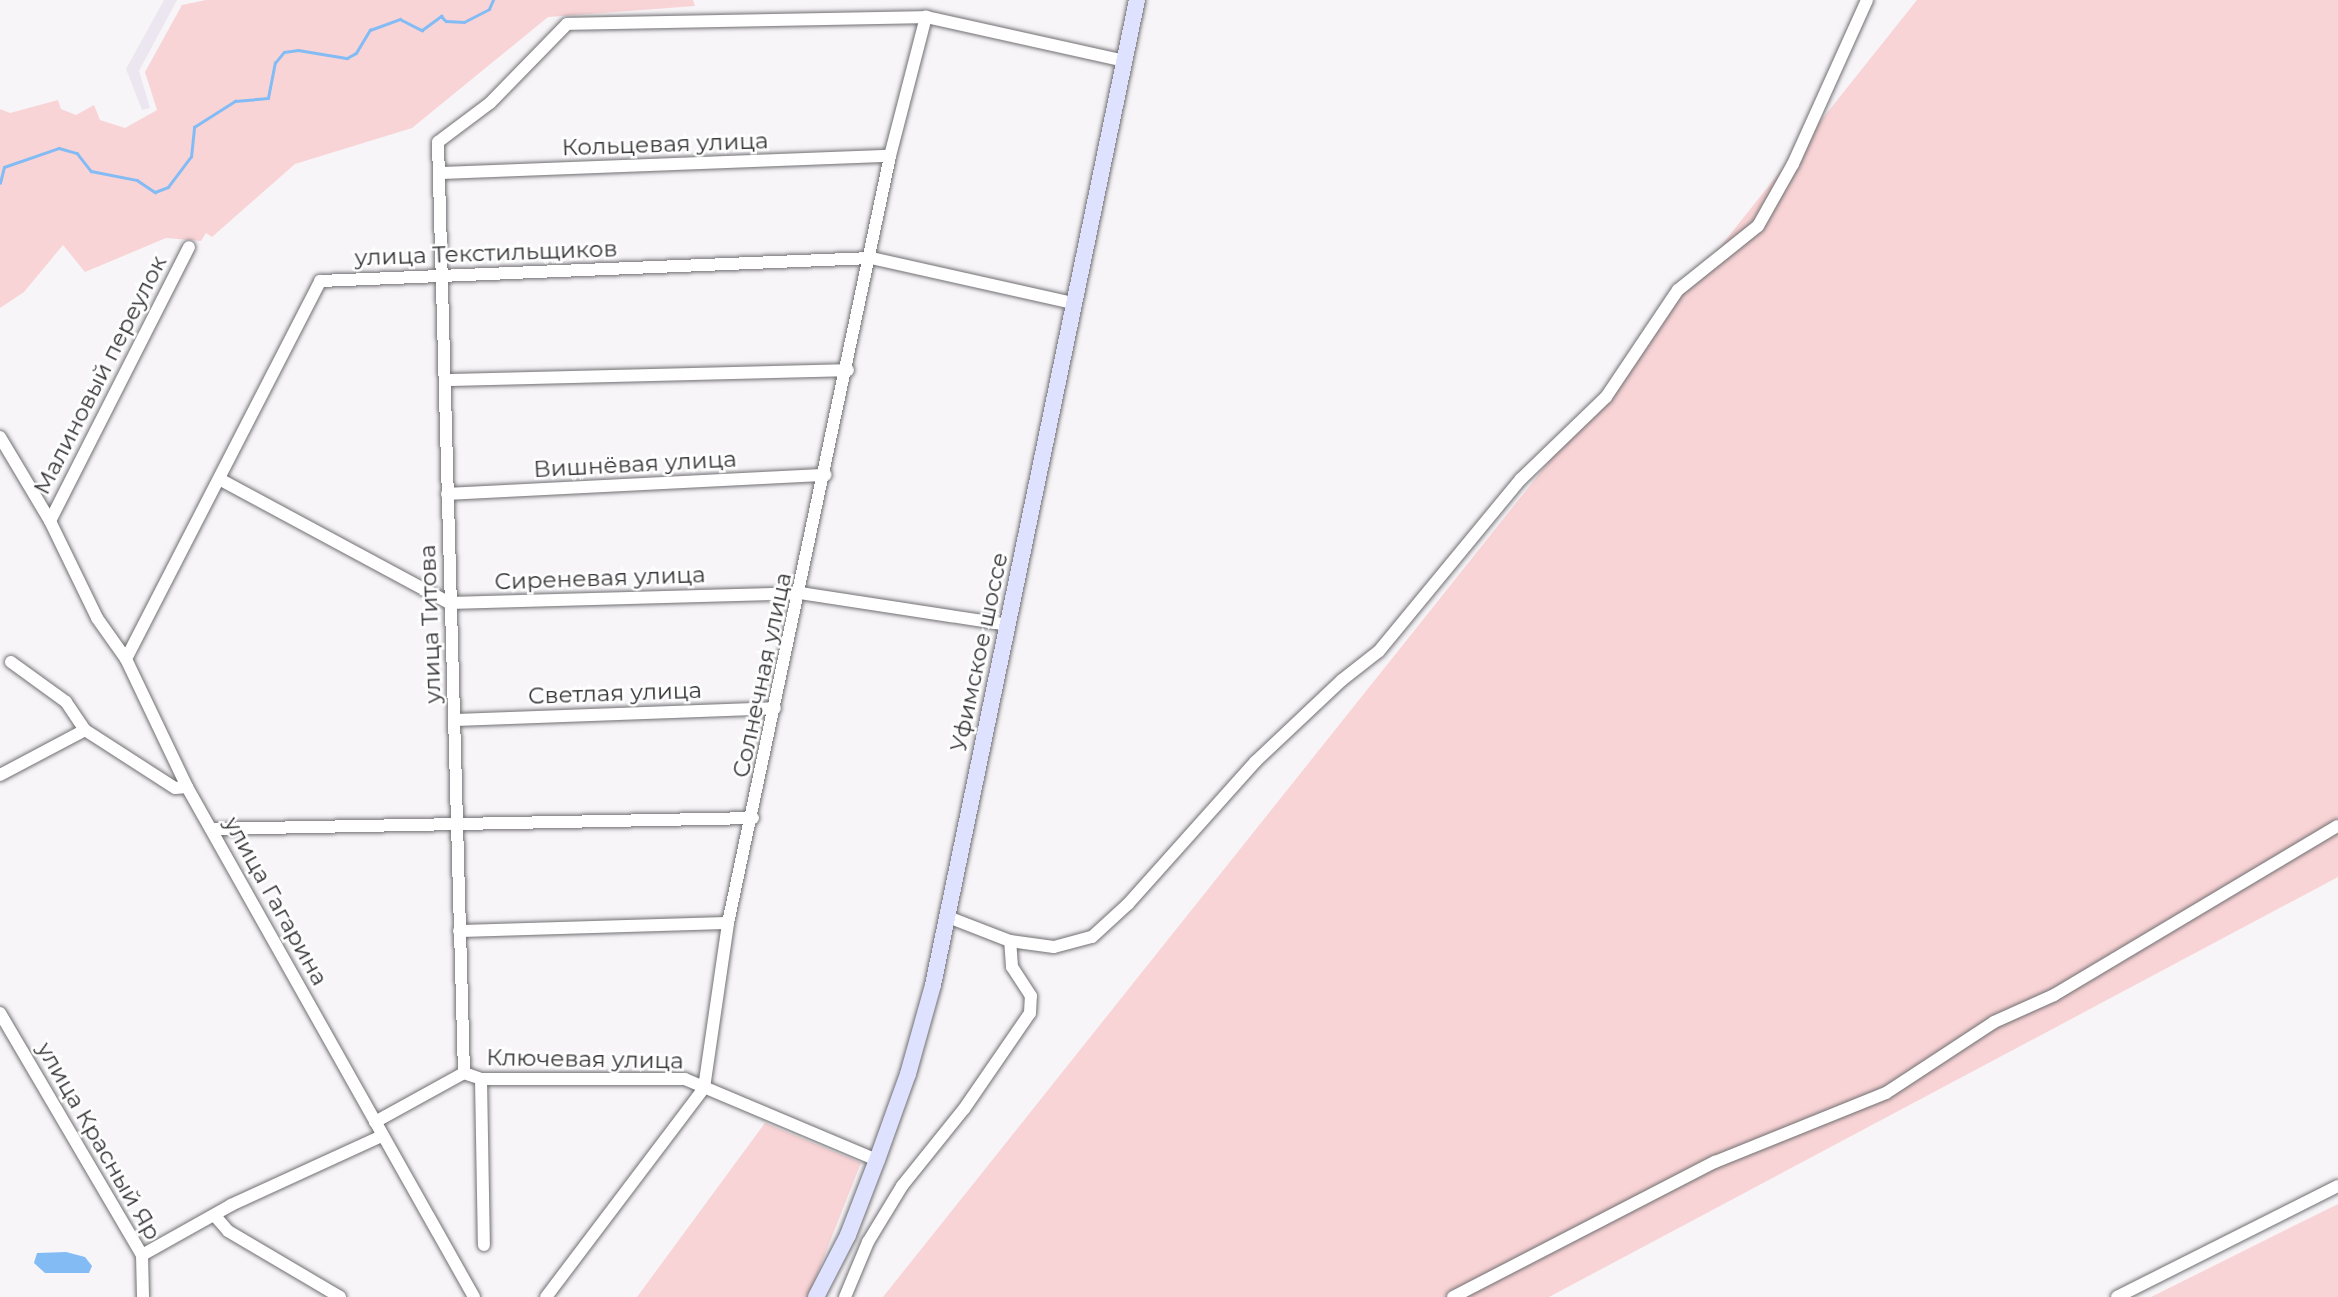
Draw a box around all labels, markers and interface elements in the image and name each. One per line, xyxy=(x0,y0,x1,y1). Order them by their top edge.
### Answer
street label: Кольцевая улица xyxy=(561,127,769,161)
street label: улица Текстильщиков xyxy=(354,235,618,271)
street label: Малиновый переулок xyxy=(28,251,172,499)
street label: Вишнёвая улица xyxy=(533,445,737,483)
street label: улица Титова xyxy=(413,544,447,704)
street label: Уфимское шоссе xyxy=(944,550,1014,754)
street label: Сиреневая улица xyxy=(494,561,706,595)
street label: Солнечная улица xyxy=(727,570,797,780)
street label: Светлая улица xyxy=(528,676,702,710)
street label: улица Гагарина xyxy=(218,812,334,990)
street label: улица Красный Яр xyxy=(31,1037,167,1245)
street label: Ключевая улица xyxy=(486,1043,684,1075)

